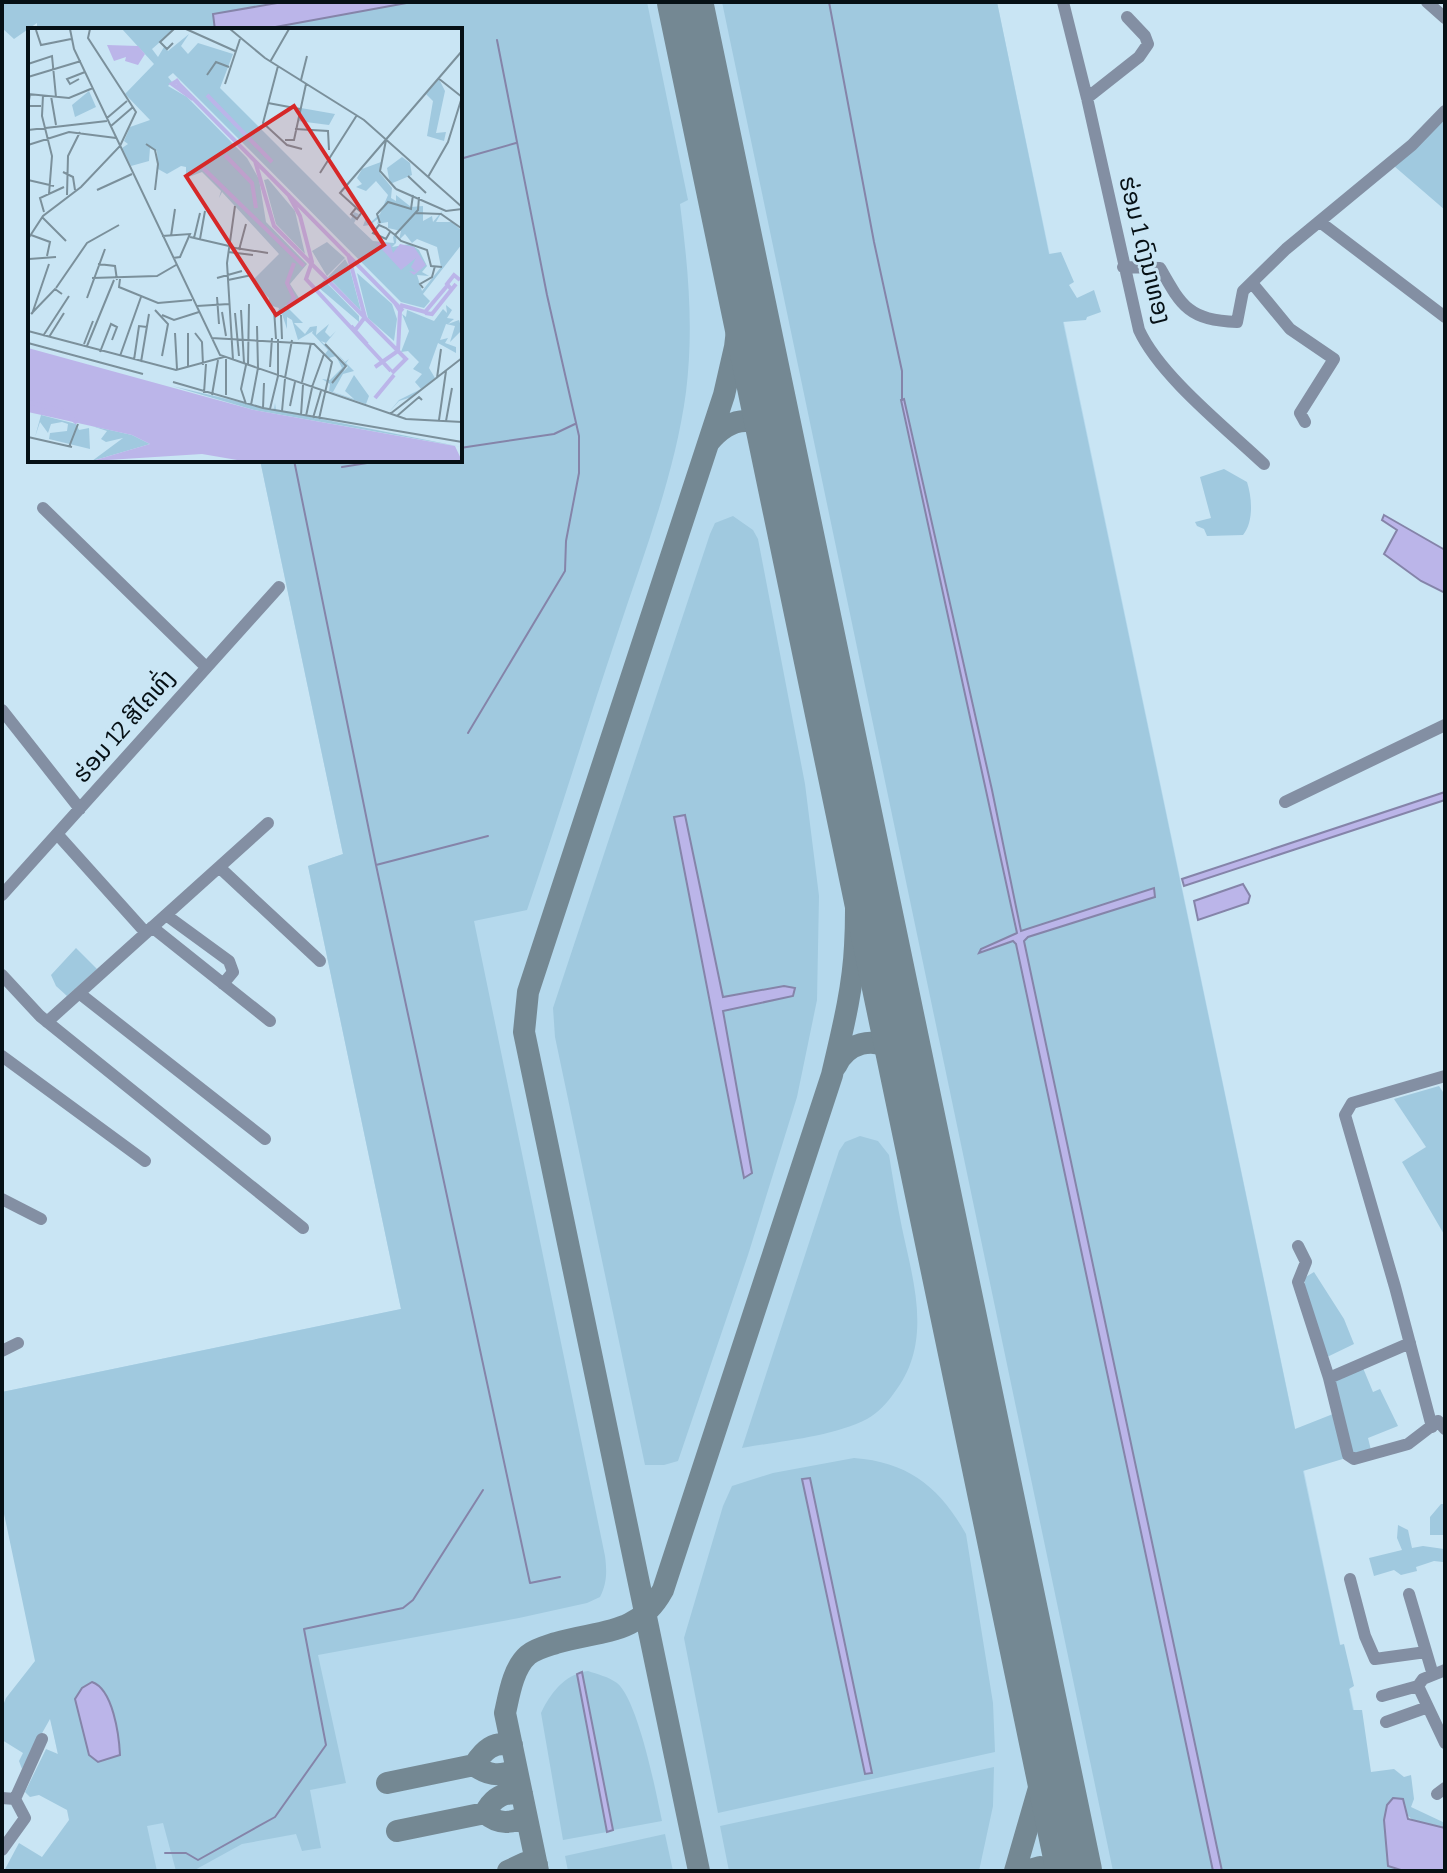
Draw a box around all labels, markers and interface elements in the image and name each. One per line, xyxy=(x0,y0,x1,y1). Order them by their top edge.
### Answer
inset map xyxy=(28,28,462,462)
street label: ຮ່ອມ 1 ດົງນາທອງ xyxy=(1113,173,1177,327)
street label: ຮ່ອມ 12 ສີໄຄທົ່ງ xyxy=(65,661,181,788)

